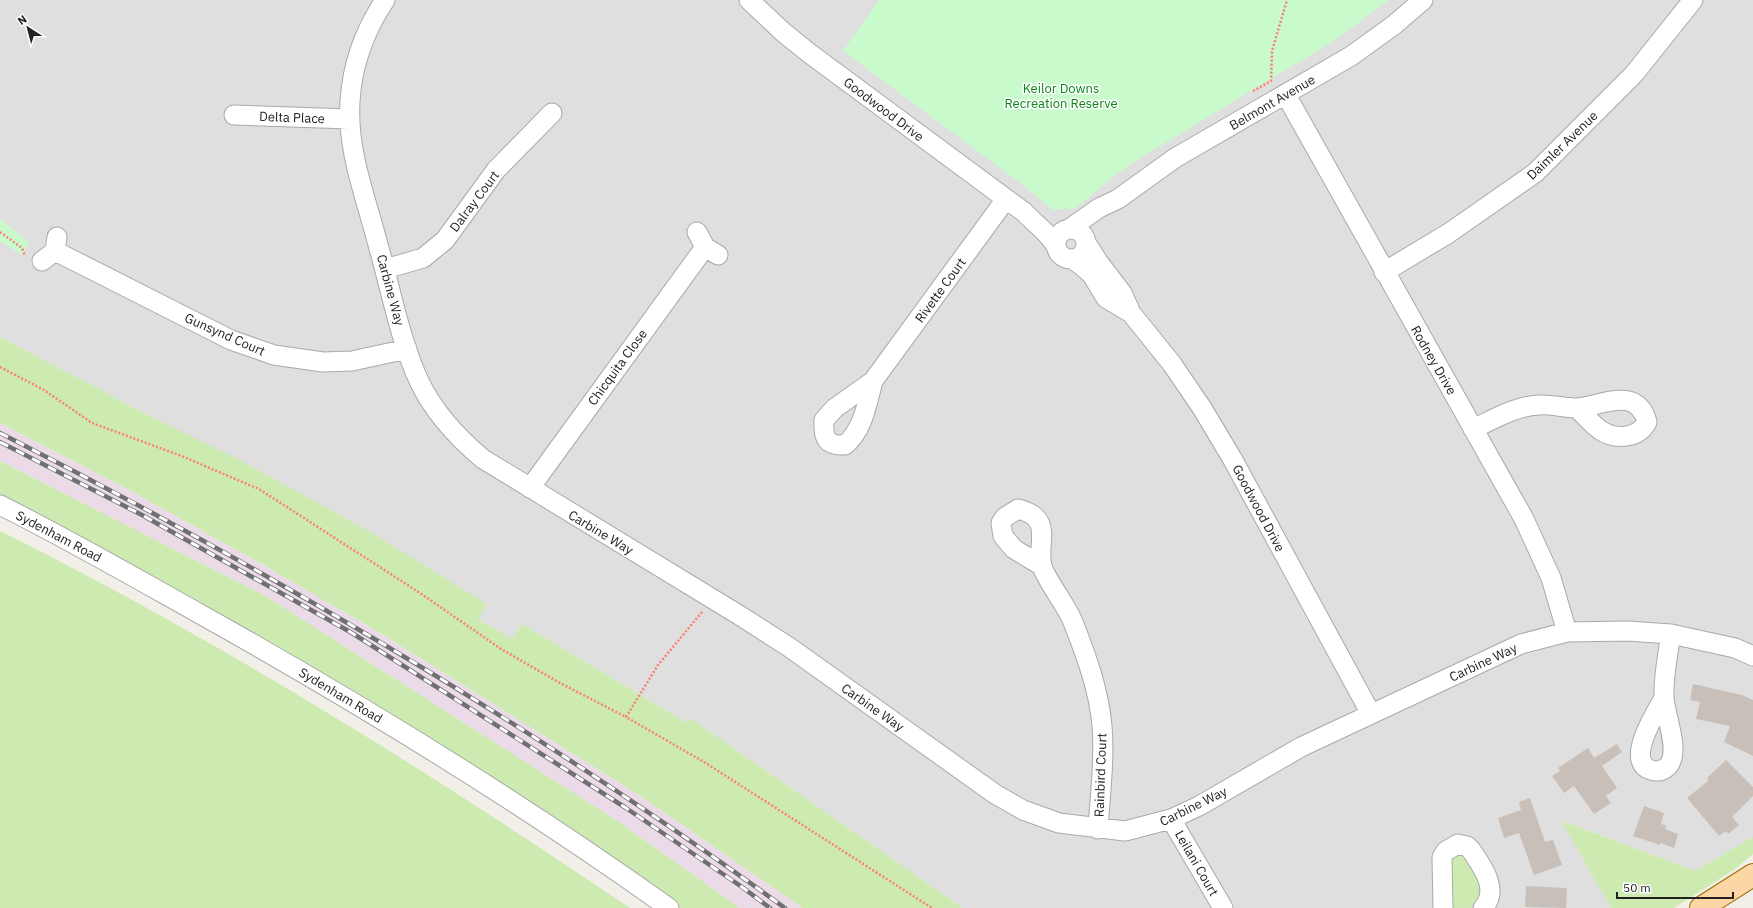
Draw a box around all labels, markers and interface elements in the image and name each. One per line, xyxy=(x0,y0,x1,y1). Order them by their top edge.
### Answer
north arrow xyxy=(8,8,48,48)
text: N xyxy=(15,12,29,28)
street label: Belmont Avenue xyxy=(1226,71,1318,134)
street label: Goodwood Drive xyxy=(840,74,927,145)
park label: Keilor Downs Recreation Reserve xyxy=(1004,80,1118,112)
street label: Daimler Avenue xyxy=(1523,107,1601,183)
street label: Delta Place xyxy=(259,108,325,127)
street label: Dalray Court xyxy=(446,167,503,235)
street label: Carbine Way xyxy=(373,253,408,328)
street label: Rivette Court xyxy=(911,254,970,326)
street label: Gunsynd Court xyxy=(182,309,268,360)
street label: Rodney Drive xyxy=(1407,323,1460,398)
street label: Chicquita Close xyxy=(584,326,651,409)
street label: Goodwood Drive xyxy=(1228,462,1289,555)
street label: Carbine Way xyxy=(565,506,637,559)
street label: Sydenham Road xyxy=(13,507,105,566)
street label: Carbine Way xyxy=(1447,639,1520,686)
street label: Sydenham Road xyxy=(296,664,386,727)
street label: Carbine Way xyxy=(838,680,908,736)
street label: Rainbird Court xyxy=(1091,733,1110,817)
street label: Carbine Way xyxy=(1157,783,1230,830)
street label: Leilani Court xyxy=(1171,827,1222,899)
scale bar xyxy=(1617,874,1733,900)
text: 50 m xyxy=(1623,880,1651,895)

